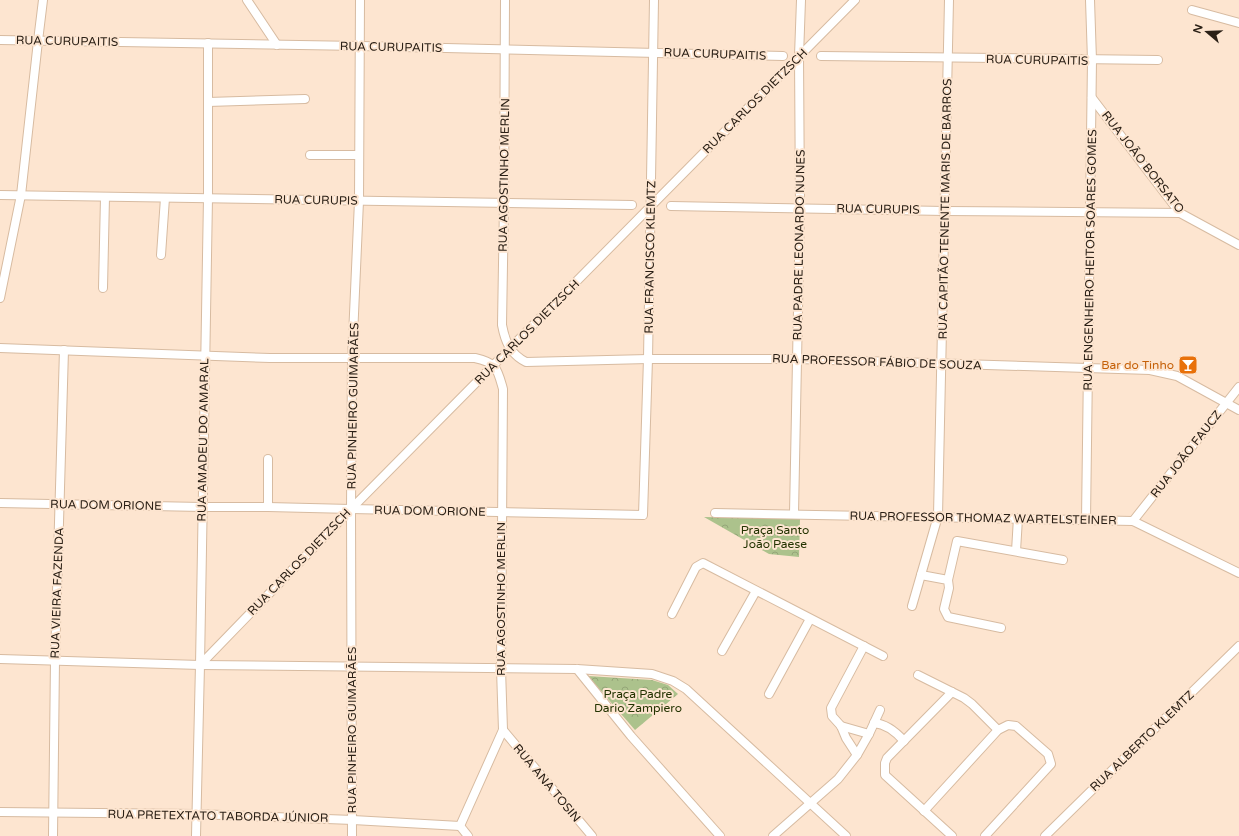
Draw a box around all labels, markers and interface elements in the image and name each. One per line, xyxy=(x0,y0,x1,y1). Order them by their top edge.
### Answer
north arrow xyxy=(1187,12,1227,52)
text: N xyxy=(1190,23,1206,35)
street label: RUA CURUPAITIS xyxy=(16,33,118,49)
street label: RUA CURUPAITIS xyxy=(340,39,442,55)
street label: RUA CURUPAITIS xyxy=(663,45,767,63)
street label: RUA CARLOS DIETZSCH xyxy=(700,46,810,156)
street label: RUA CURUPAITIS xyxy=(986,52,1088,68)
street label: RUA CAPITÃO TENENTE MARIS DE BARROS xyxy=(936,79,954,339)
street label: RUA AGOSTINHO MERLIN xyxy=(496,98,512,252)
street label: RUA JOÃO BORSATO xyxy=(1099,108,1187,216)
street label: RUA ENGENHEIRO HEITOR SOARES GOMES xyxy=(1081,129,1099,391)
street label: RUA PADRE LEONARDO NUNES xyxy=(790,149,808,341)
street label: RUA FRANCISCO KLEMTZ xyxy=(642,180,658,334)
street label: RUA CURUPIS xyxy=(274,192,358,208)
street label: RUA CURUPIS xyxy=(836,201,920,217)
street label: RUA CARLOS DIETZSCH xyxy=(472,277,582,387)
street label: RUA PINHEIRO GUIMARÃES xyxy=(345,322,361,490)
street label: RUA PROFESSOR FÁBIO DE SOUZA xyxy=(772,351,982,373)
bar icon: Bar do Tinho xyxy=(1177,354,1199,376)
street label: RUA AMADEU DO AMARAL xyxy=(195,358,211,522)
place label: Bar do Tinho xyxy=(1101,358,1174,372)
street label: RUA JOÃO FAUCZ xyxy=(1148,407,1225,500)
street label: RUA DOM ORIONE xyxy=(50,497,162,513)
street label: RUA DOM ORIONE xyxy=(374,503,486,519)
street label: RUA CARLOS DIETZSCH xyxy=(245,506,353,618)
street label: RUA PROFESSOR THOMAZ WARTELSTEINER xyxy=(849,509,1117,527)
street label: RUA AGOSTINHO MERLIN xyxy=(494,522,508,676)
park label: Praça Santo João Paese xyxy=(741,523,809,551)
street label: RUA VIEIRA FAZENDA xyxy=(48,527,66,659)
street label: RUA PINHEIRO GUIMARÃES xyxy=(345,647,359,813)
park label: Praça Padre Dario Zampiero xyxy=(594,687,682,715)
street label: RUA ALBERTO KLEMTZ xyxy=(1087,687,1197,794)
street label: RUA ANA TOSIN xyxy=(510,741,584,825)
street label: RUA PRETEXTATO TABORDA JÚNIOR xyxy=(107,807,329,825)

